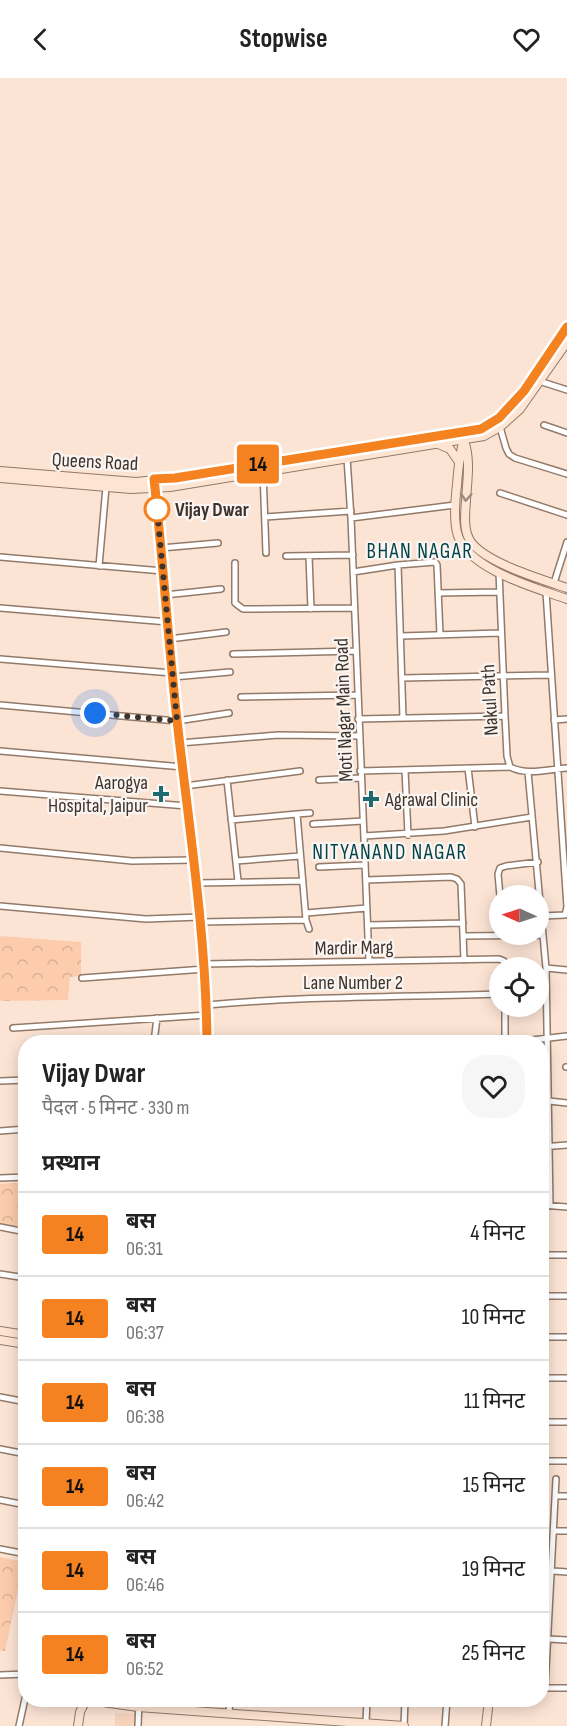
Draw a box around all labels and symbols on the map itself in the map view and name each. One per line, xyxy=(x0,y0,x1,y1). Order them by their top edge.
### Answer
line badge: 14 xyxy=(231,444,285,484)
street label: Queens Road xyxy=(51,448,139,476)
one-way arrow xyxy=(460,493,473,502)
marker: Vijay Dwar xyxy=(144,496,170,522)
place label: Vijay Dwar xyxy=(175,498,249,522)
district label: BHAN NAGAR xyxy=(367,539,473,564)
street label: Moti Nagar Main Road xyxy=(329,638,359,782)
street label: Nakul Path xyxy=(476,664,504,736)
your location xyxy=(80,698,110,728)
place label: Aarogya Hospital, Jaipur xyxy=(48,771,148,818)
marker: Aarogya Hospital, Jaipur xyxy=(152,785,170,803)
place label: Agrawal Clinic xyxy=(384,788,478,812)
marker: Agrawal Clinic xyxy=(362,790,380,808)
district label: NITYANAND NAGAR xyxy=(312,840,468,865)
north arrow xyxy=(489,885,549,945)
street label: Mardir Marg xyxy=(314,935,394,961)
street label: Lane Number 2 xyxy=(303,971,403,995)

